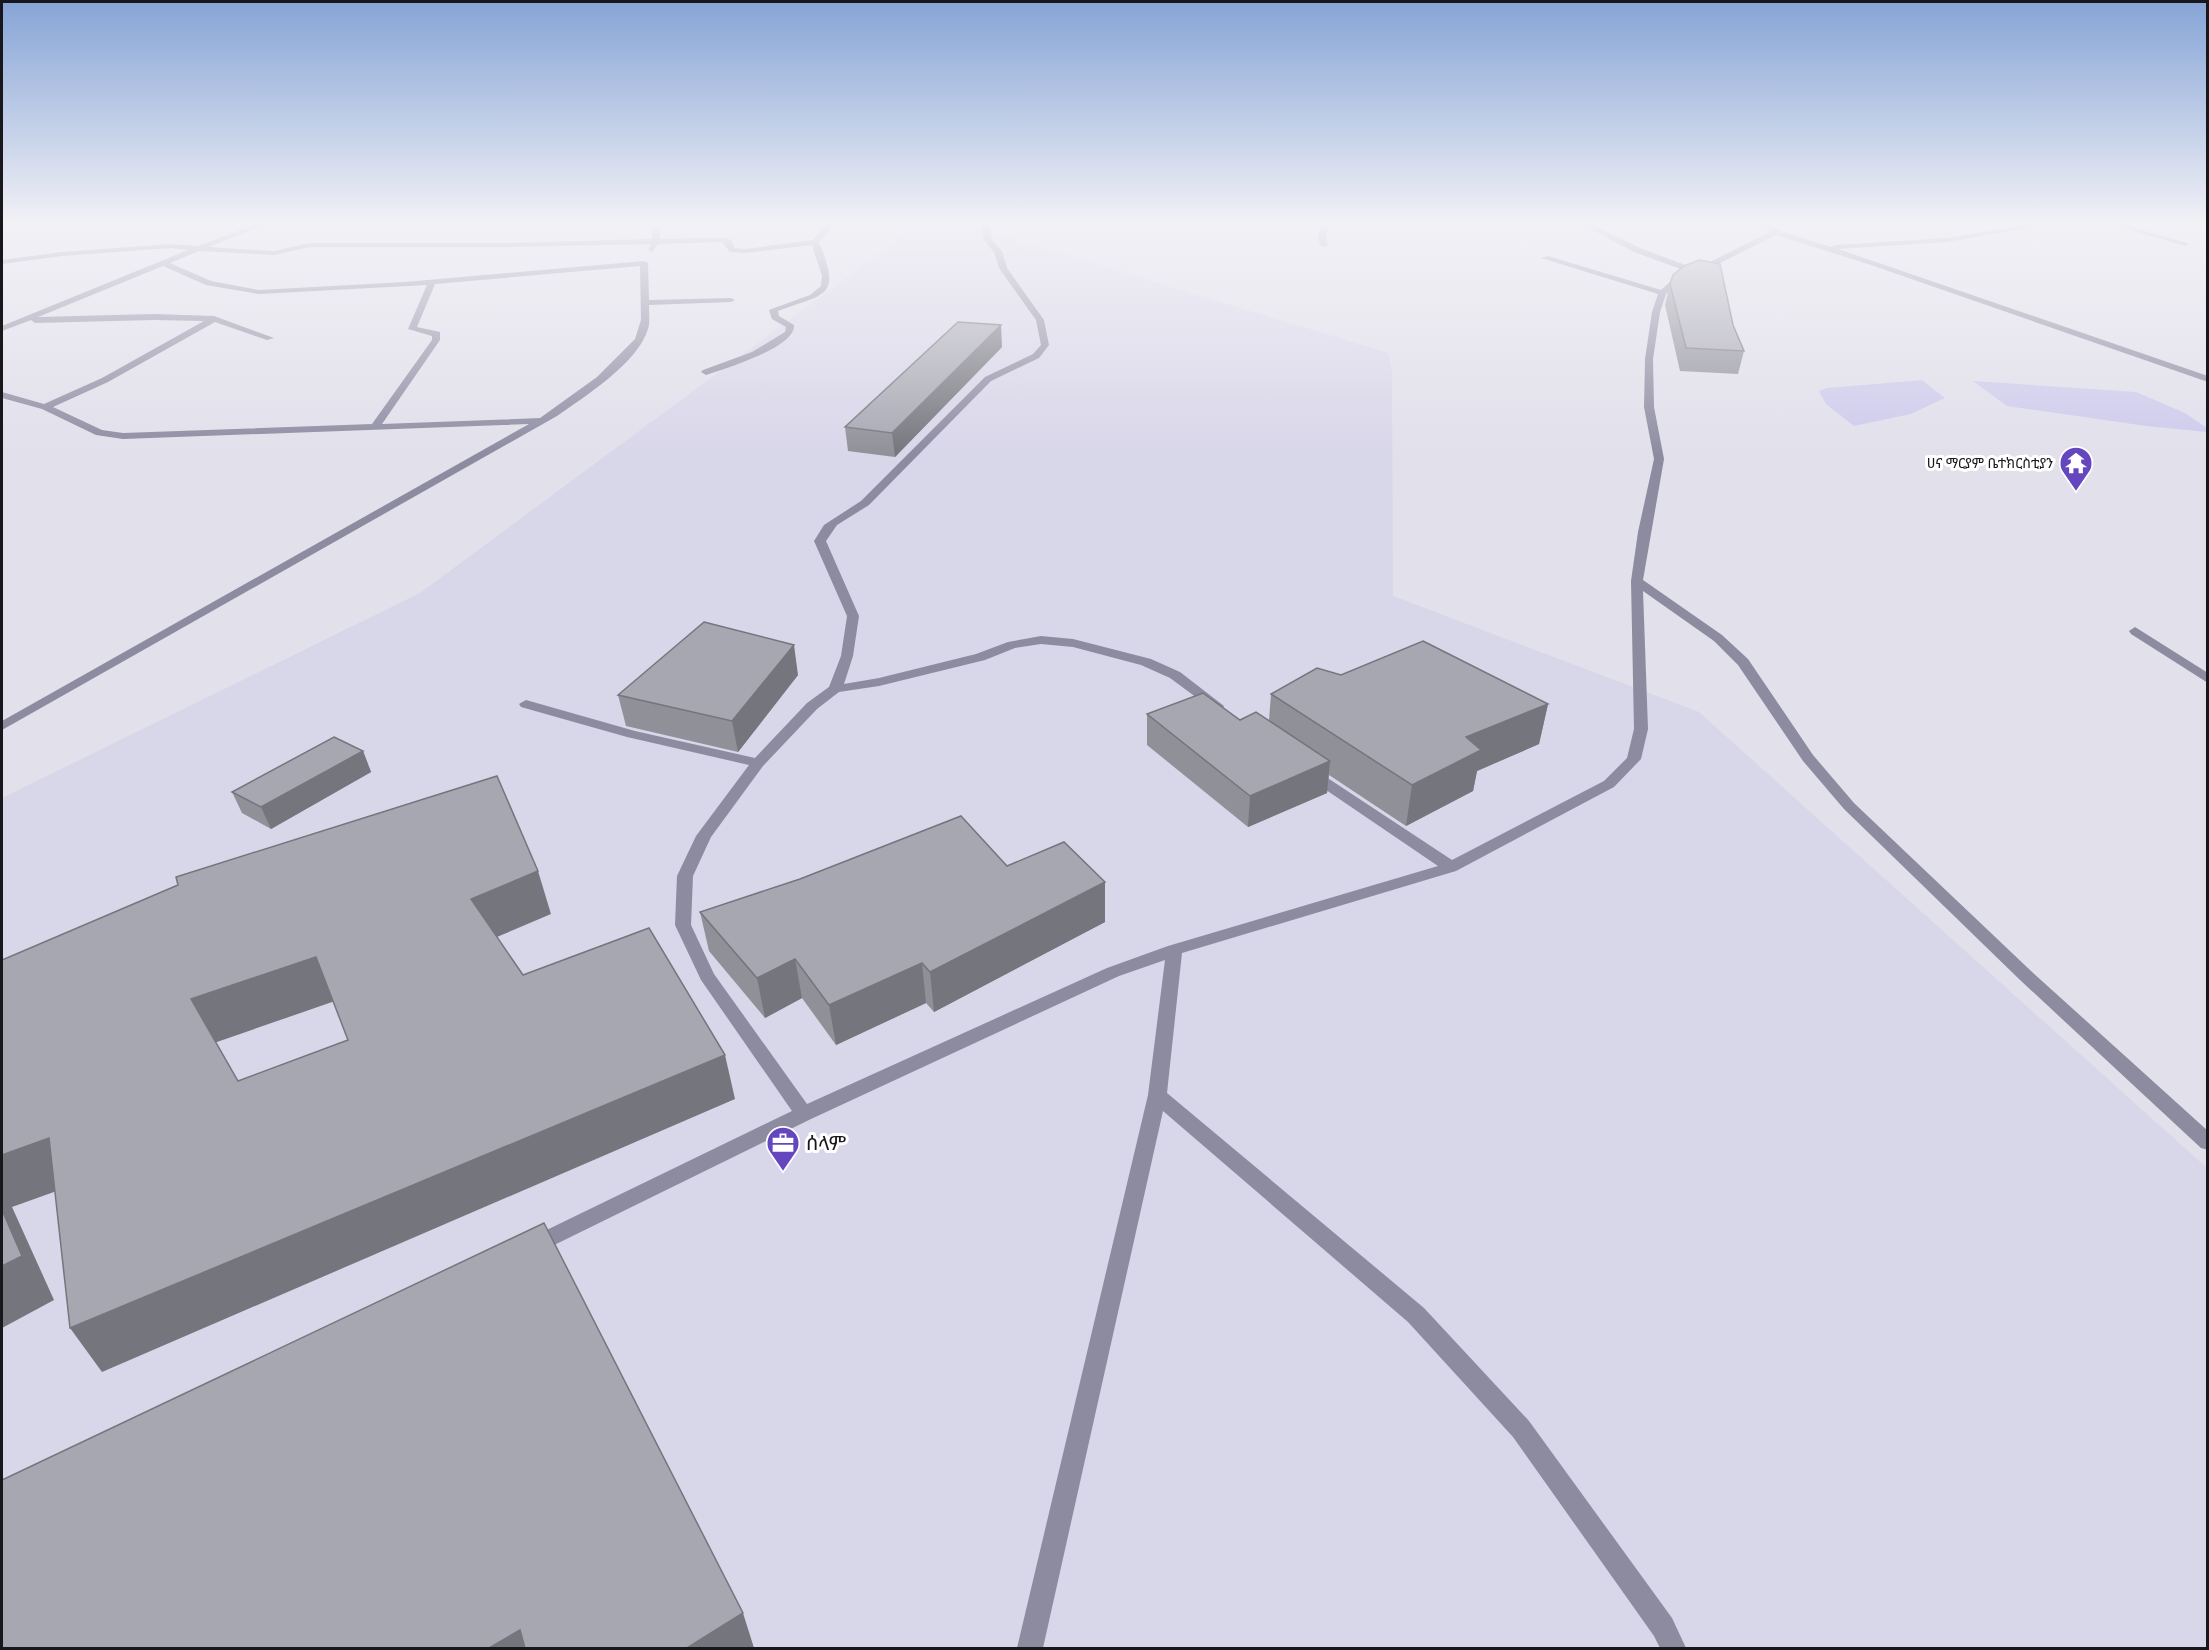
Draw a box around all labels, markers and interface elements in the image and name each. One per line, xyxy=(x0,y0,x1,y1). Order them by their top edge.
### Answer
temple icon: ሀና ማርያም ቤተክርስቲያን xyxy=(2058,445,2094,492)
place label: ሀና ማርያም ቤተክርስቲያን xyxy=(1927,455,2053,471)
office icon: ሰላም xyxy=(765,1125,801,1172)
place label: ሰላም xyxy=(806,1131,846,1155)

